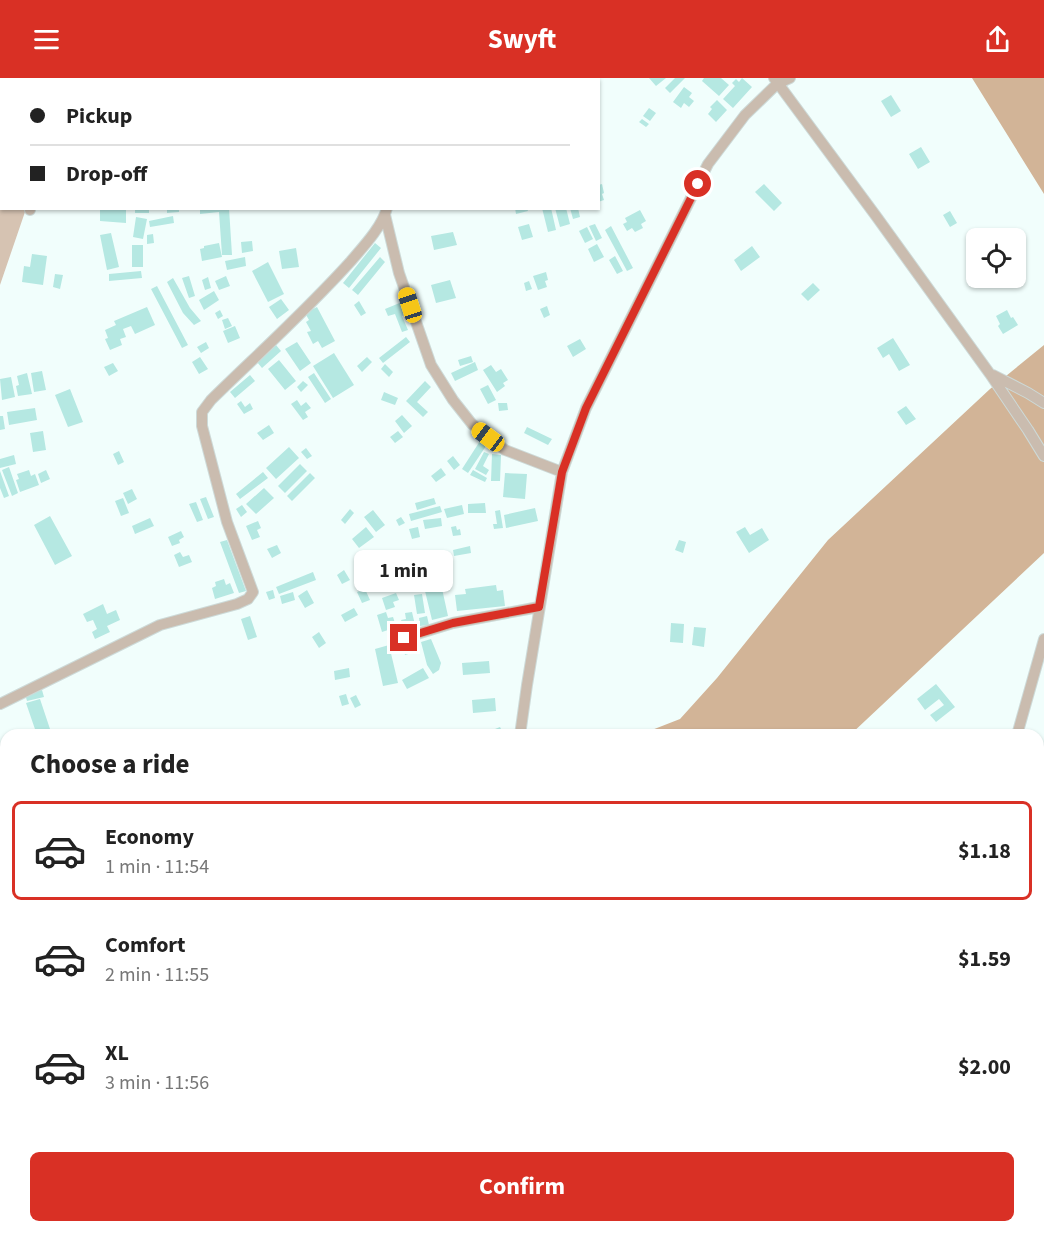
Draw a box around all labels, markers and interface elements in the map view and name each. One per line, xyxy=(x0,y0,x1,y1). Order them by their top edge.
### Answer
text: Swyft xyxy=(488,20,556,59)
icon: menu xyxy=(30,23,63,56)
icon: share xyxy=(981,23,1014,56)
text: Pickup xyxy=(66,100,132,132)
text: Drop-off xyxy=(66,158,147,190)
route start xyxy=(684,170,711,197)
map controls xyxy=(966,228,1026,288)
button: locate xyxy=(966,228,1026,288)
car xyxy=(396,285,424,325)
car xyxy=(468,419,508,455)
callout: 1 min xyxy=(354,551,454,593)
text: 1 min xyxy=(379,557,428,585)
route end xyxy=(390,624,417,651)
text: Choose a ride xyxy=(30,745,190,784)
text: Economy xyxy=(105,821,194,853)
icon: car xyxy=(33,824,87,878)
text: $1.18 xyxy=(958,835,1011,867)
text: 1 min · 11:54 xyxy=(105,853,209,881)
text: Comfort xyxy=(105,929,186,961)
icon: car xyxy=(33,932,87,986)
text: $1.59 xyxy=(958,943,1011,975)
text: 2 min · 11:55 xyxy=(105,961,209,989)
text: XL xyxy=(105,1037,129,1069)
icon: car xyxy=(33,1040,87,1094)
text: $2.00 xyxy=(958,1051,1011,1083)
text: 3 min · 11:56 xyxy=(105,1069,209,1097)
button: Confirm xyxy=(30,1152,1014,1221)

